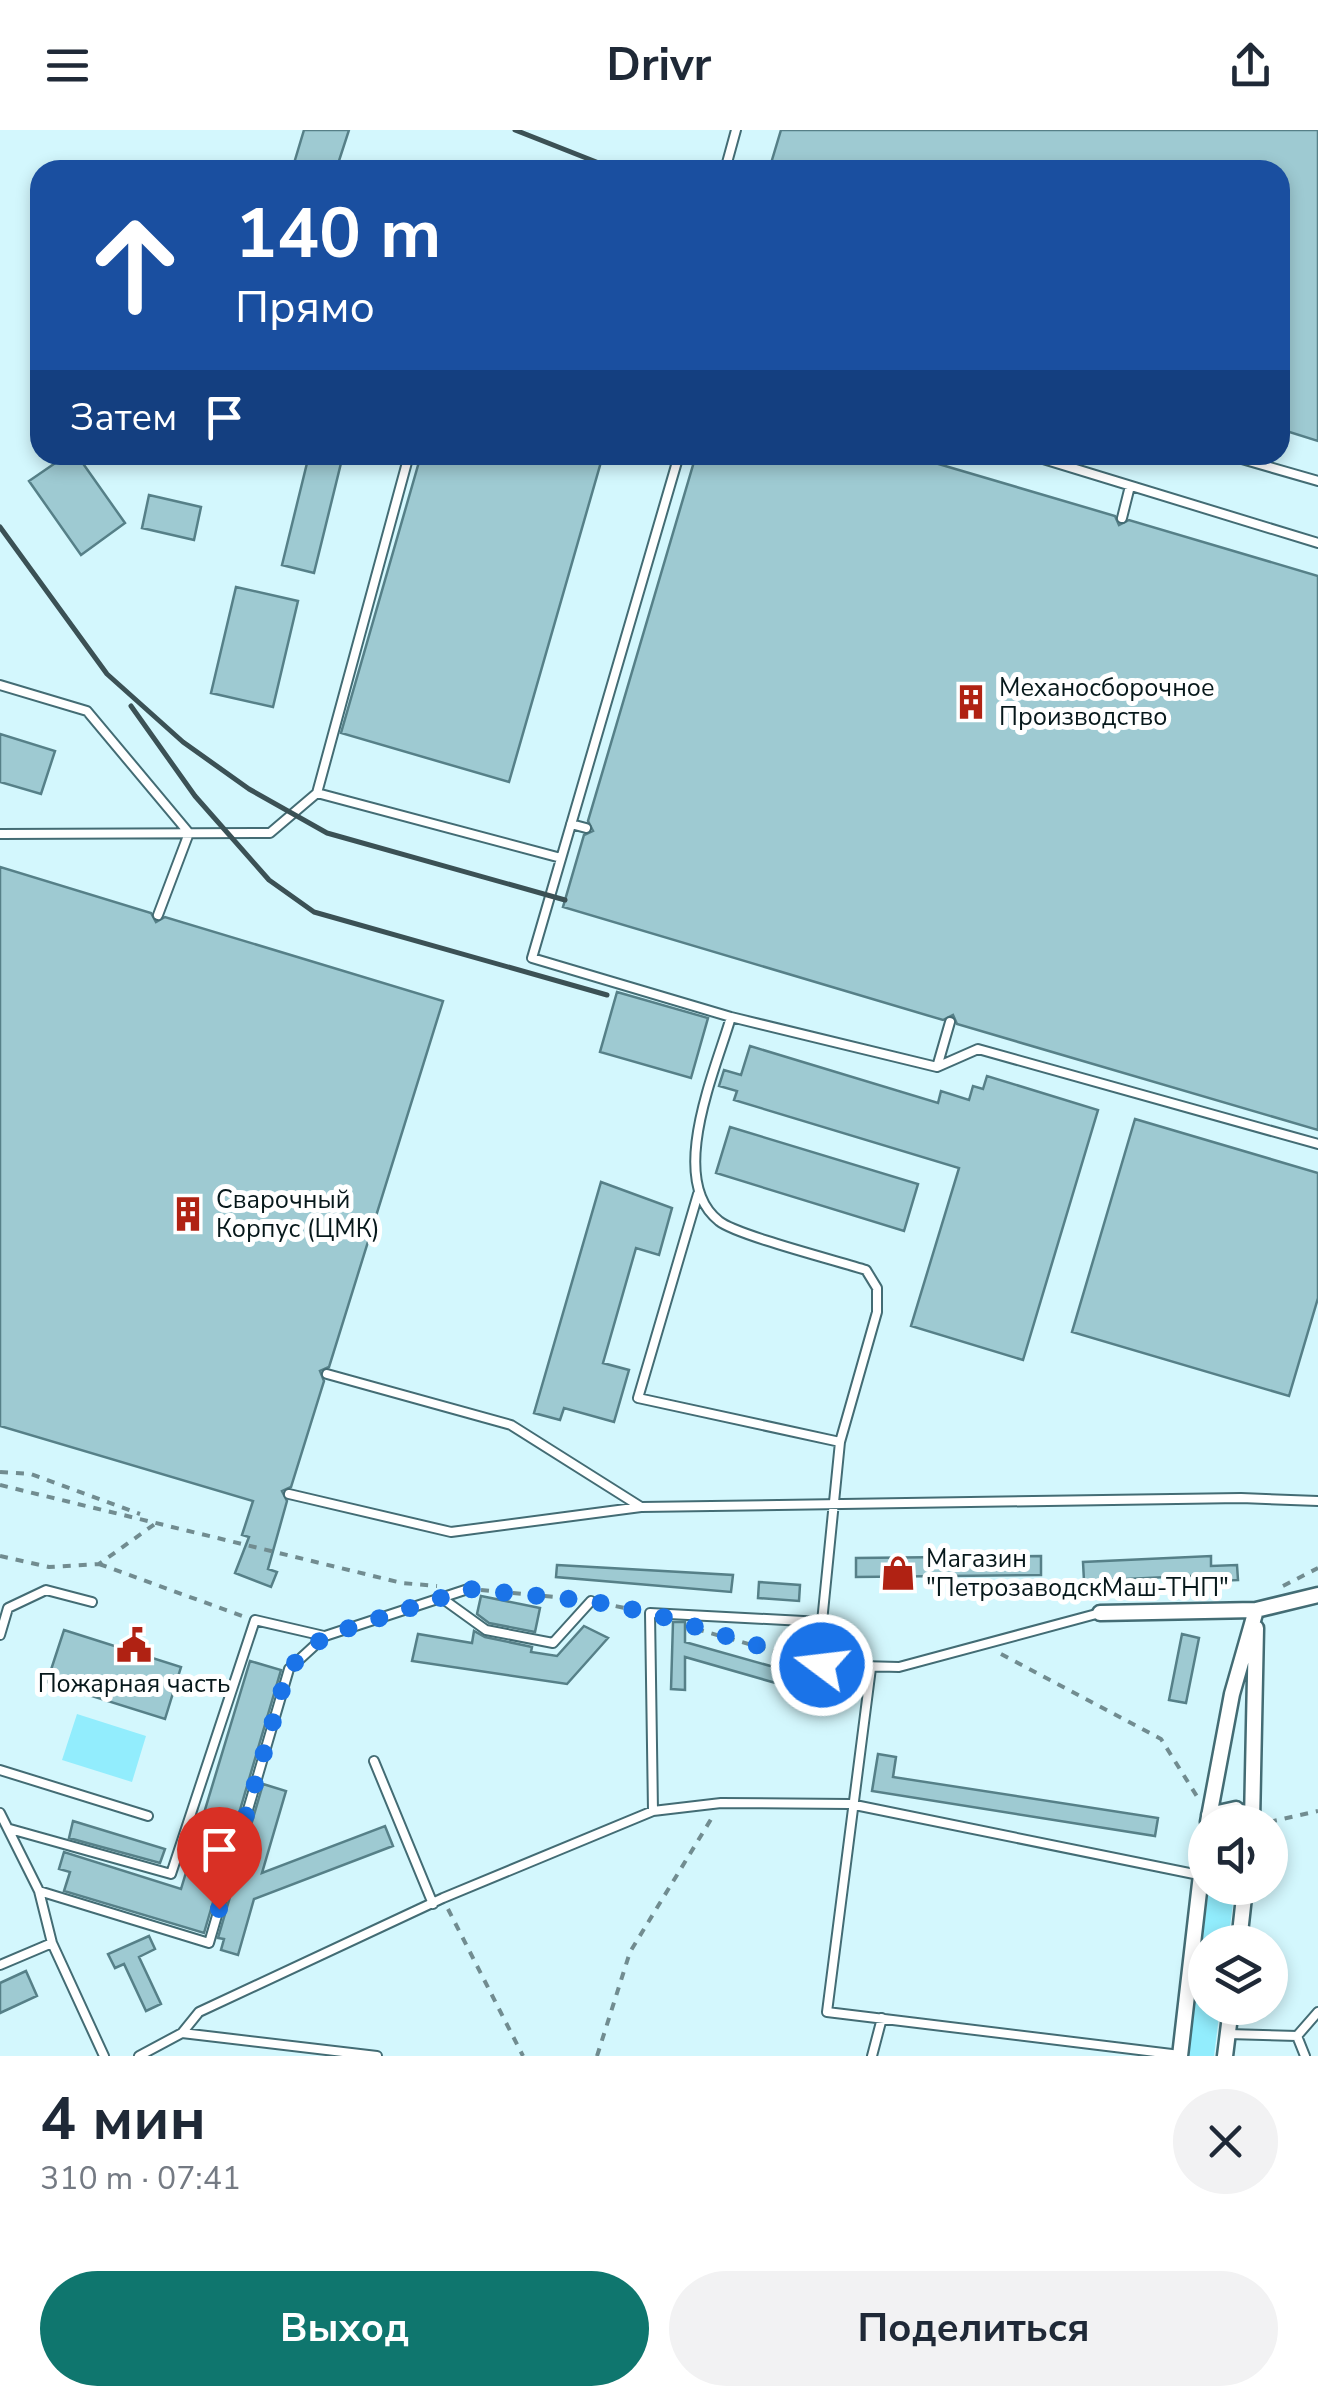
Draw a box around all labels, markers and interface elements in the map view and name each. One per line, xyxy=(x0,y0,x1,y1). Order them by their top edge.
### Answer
text: Drivr xyxy=(607,35,711,96)
icon: menu xyxy=(40,38,95,93)
icon: share xyxy=(1223,38,1278,93)
text: 140 m xyxy=(235,186,441,282)
icon: ahead xyxy=(70,200,200,330)
text: Прямо xyxy=(235,277,375,338)
icon: arrive xyxy=(197,390,252,445)
text: Затем xyxy=(70,392,177,443)
place label: Механосборочное Производство xyxy=(999,671,1215,734)
building icon: Механосборочное Производство xyxy=(952,683,990,721)
place label: Сварочный Корпус (ЦМК) xyxy=(216,1183,380,1246)
building icon: Сварочный Корпус (ЦМК) xyxy=(169,1195,207,1233)
place label: Магазин "ПетрозаводскМаш-ТНП" xyxy=(926,1542,1229,1605)
shop icon: Магазин "ПетрозаводскМаш-ТНП" xyxy=(879,1554,917,1592)
position arrow xyxy=(770,1613,874,1717)
public building icon: Пожарная часть xyxy=(115,1626,153,1664)
place label: Пожарная часть xyxy=(38,1667,230,1701)
map controls xyxy=(1188,1805,1288,2025)
button: sound xyxy=(1188,1805,1288,1905)
pin xyxy=(177,1807,262,1910)
icon: arrive xyxy=(192,1822,247,1877)
button: layers xyxy=(1188,1925,1288,2025)
text: 4 мин xyxy=(40,2078,206,2160)
button: close xyxy=(1173,2089,1278,2194)
text: 310 m · 07:41 xyxy=(40,2157,241,2200)
button: Выход xyxy=(40,2271,649,2386)
button: Поделиться xyxy=(669,2271,1278,2386)

